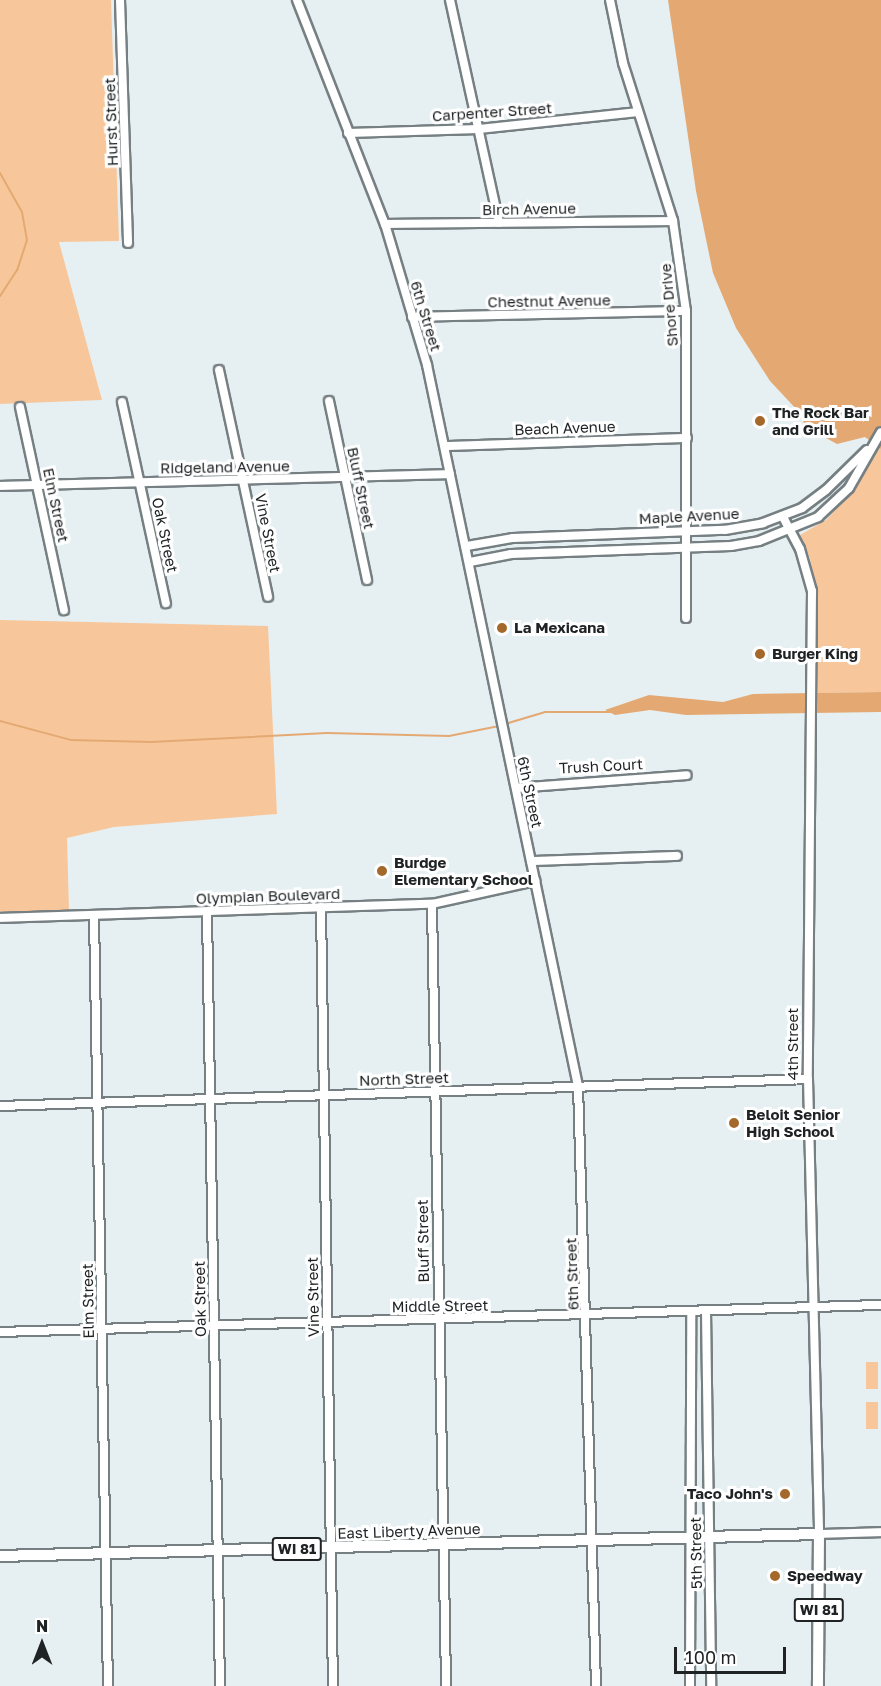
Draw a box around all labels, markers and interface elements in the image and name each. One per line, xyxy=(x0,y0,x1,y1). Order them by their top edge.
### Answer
street label: Hurst Street xyxy=(100,78,122,166)
street label: Carpenter Street xyxy=(431,99,553,125)
street label: Birch Avenue xyxy=(482,199,576,219)
street label: Shore Drive xyxy=(656,263,682,347)
street label: 6th Street xyxy=(407,279,445,353)
street label: Chestnut Avenue xyxy=(487,291,611,311)
place label: The Rock Bar and Grill xyxy=(772,403,869,438)
marker: The Rock Bar and Grill xyxy=(753,414,767,428)
street label: Beach Avenue xyxy=(514,417,616,439)
street label: Bluff Street xyxy=(344,445,378,531)
street label: Ridgeland Avenue xyxy=(160,457,290,477)
street label: Elm Street xyxy=(39,466,73,544)
street label: Vine Street xyxy=(252,492,284,574)
street label: Oak Street xyxy=(148,496,182,574)
street label: Maple Avenue xyxy=(638,504,740,528)
place label: La Mexicana xyxy=(514,619,605,637)
marker: La Mexicana xyxy=(495,621,509,635)
place label: Burger King xyxy=(772,645,858,663)
marker: Burger King xyxy=(753,647,767,661)
street label: 6th Street xyxy=(514,755,546,829)
street label: Trush Court xyxy=(558,755,644,777)
place label: Burdge Elementary School xyxy=(394,853,533,888)
marker: Burdge Elementary School xyxy=(375,864,389,878)
street label: Olympian Boulevard xyxy=(195,884,341,908)
street label: 4th Street xyxy=(784,1008,802,1080)
street label: North Street xyxy=(359,1068,449,1090)
place label: Beloit Senior High School xyxy=(746,1105,840,1140)
marker: Beloit Senior High School xyxy=(727,1116,741,1130)
street label: Bluff Street xyxy=(413,1199,433,1283)
street label: 6th Street xyxy=(562,1237,582,1311)
street label: Vine Street xyxy=(303,1257,323,1337)
street label: Oak Street xyxy=(190,1261,210,1337)
street label: Elm Street xyxy=(78,1263,98,1339)
street label: Middle Street xyxy=(391,1296,489,1316)
place label: Taco John's xyxy=(687,1485,773,1503)
marker: Taco John's xyxy=(778,1487,792,1501)
street label: 5th Street xyxy=(686,1517,706,1589)
street label: East Liberty Avenue xyxy=(337,1520,481,1542)
road number: WI 81 xyxy=(272,1538,322,1560)
place label: Speedway xyxy=(787,1567,863,1585)
marker: Speedway xyxy=(768,1569,782,1583)
road number: WI 81 xyxy=(794,1599,844,1621)
north arrow xyxy=(12,1614,72,1674)
text: N xyxy=(36,1616,48,1636)
scale bar xyxy=(677,1635,790,1673)
text: 100 m xyxy=(685,1646,736,1668)

